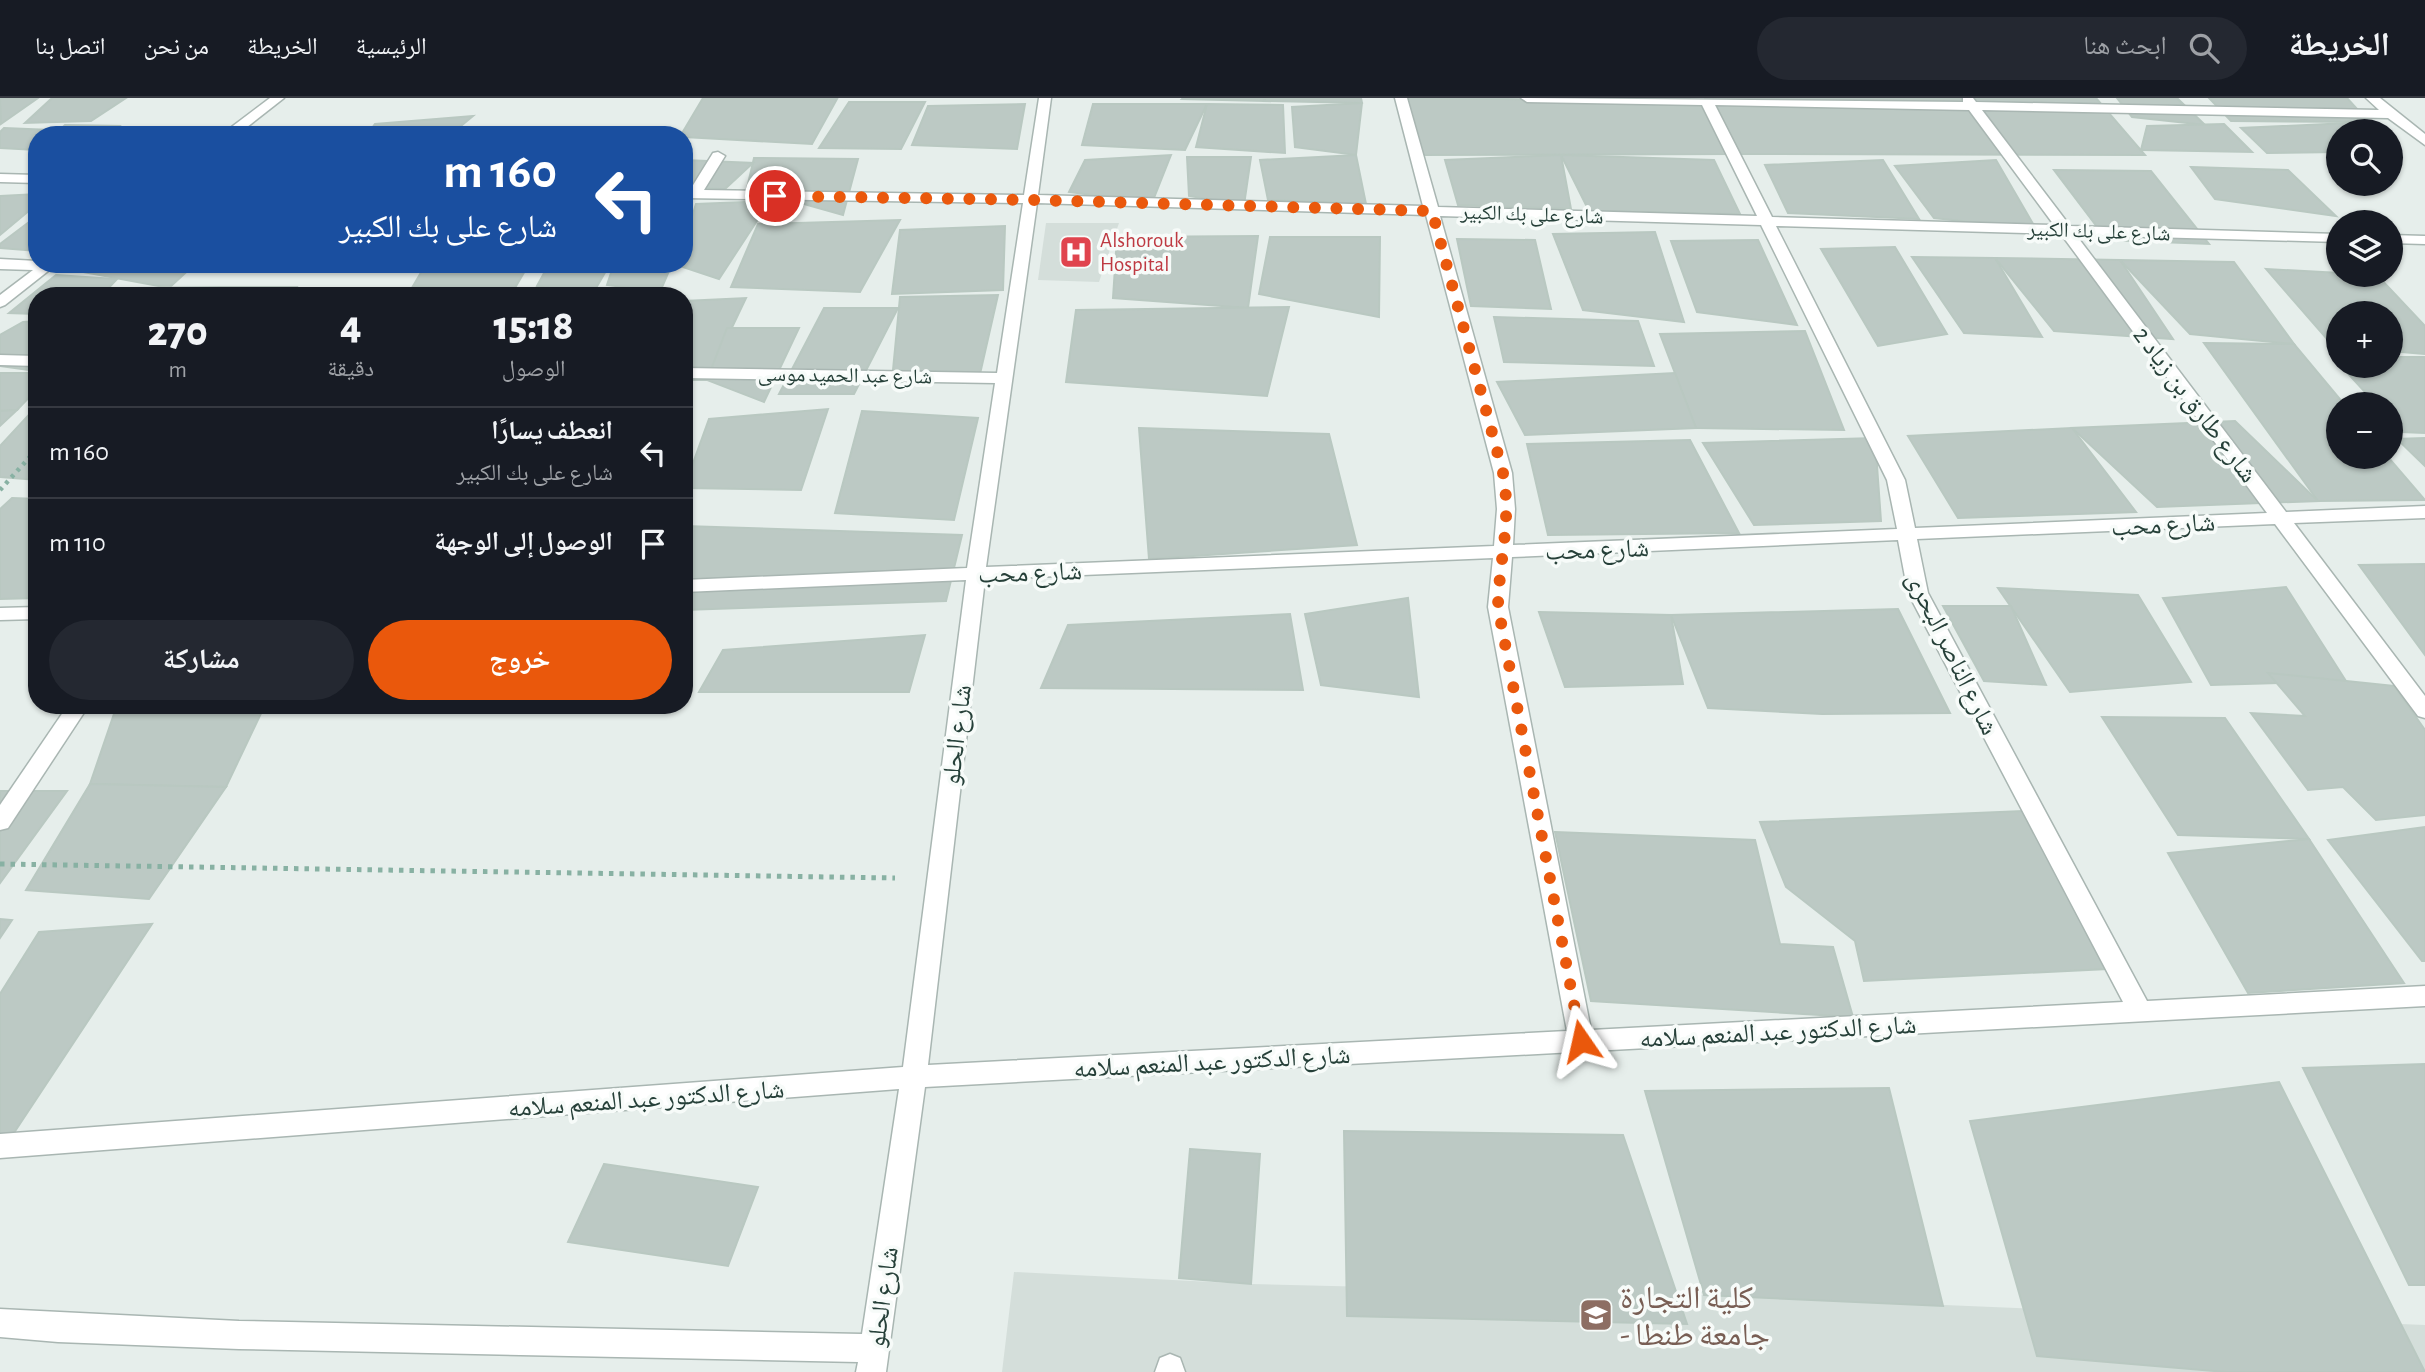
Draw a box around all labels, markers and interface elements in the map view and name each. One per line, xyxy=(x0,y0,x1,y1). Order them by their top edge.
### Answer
search box xyxy=(1757,17,2247,80)
icon: search xyxy=(2185,29,2223,67)
text: الخريطة xyxy=(2289,29,2390,62)
text: ابحث هنا xyxy=(2083,33,2167,59)
text: اتصل بنا xyxy=(35,35,105,59)
text: من نحن xyxy=(143,35,209,59)
text: الخريطة xyxy=(247,35,318,59)
text: الرئيسية xyxy=(356,35,427,59)
map controls xyxy=(2326,119,2403,469)
button: search xyxy=(2326,119,2403,196)
text: 160 m xyxy=(443,148,557,197)
icon: left xyxy=(581,154,672,245)
pin xyxy=(745,166,805,226)
icon: arrive xyxy=(756,177,794,215)
street label: شارع على بك الكبير xyxy=(1459,201,1604,229)
button: layers xyxy=(2326,210,2403,287)
text: شارع على بك الكبير xyxy=(339,211,557,243)
street label: شارع على بك الكبير xyxy=(2026,218,2171,246)
place label: Alshorouk Hospital xyxy=(1100,230,1184,275)
hospital icon: Alshorouk Hospital xyxy=(1057,233,1095,271)
button: + xyxy=(2326,301,2403,378)
text: 4 xyxy=(340,305,362,347)
text: 15:18 xyxy=(494,305,574,347)
text: 270 xyxy=(148,311,208,353)
street label: شارع طارق بن زياد 2 xyxy=(2127,322,2262,489)
text: دقيقة xyxy=(327,358,374,381)
text: الوصول xyxy=(502,358,565,381)
text: m xyxy=(168,359,187,382)
street label: شارع عبد الحميد موسى xyxy=(758,363,932,390)
button: − xyxy=(2326,392,2403,469)
text: انعطف يسارًا xyxy=(491,418,613,444)
icon: left xyxy=(634,434,672,472)
text: 160 m xyxy=(49,439,109,465)
text: شارع على بك الكبير xyxy=(456,462,613,485)
street label: شارع محب xyxy=(2110,509,2216,543)
icon: arrive xyxy=(634,525,672,563)
text: الوصول إلى الوجهة xyxy=(434,529,613,555)
text: 110 m xyxy=(49,530,106,556)
street label: شارع محب xyxy=(1545,535,1650,567)
street label: شارع محب xyxy=(978,558,1083,590)
street label: شارع الناصر البحرى xyxy=(1900,568,2003,740)
button: مشاركة xyxy=(49,620,354,700)
button: خروج xyxy=(368,620,672,700)
street label: شارع الحلو xyxy=(938,683,978,787)
position arrow xyxy=(1544,1004,1618,1078)
street label: شارع الدكتور عبد المنعم سلامه xyxy=(1639,1012,1917,1055)
street label: شارع الدكتور عبد المنعم سلامه xyxy=(1073,1042,1351,1085)
street label: شارع الدكتور عبد المنعم سلامه xyxy=(507,1076,785,1125)
street label: شارع الحلو xyxy=(863,1245,905,1349)
place label: كلية التجارة - جامعة طنطا xyxy=(1620,1282,1770,1351)
school or university icon: كلية التجارة - جامعة طنطا xyxy=(1577,1296,1615,1334)

